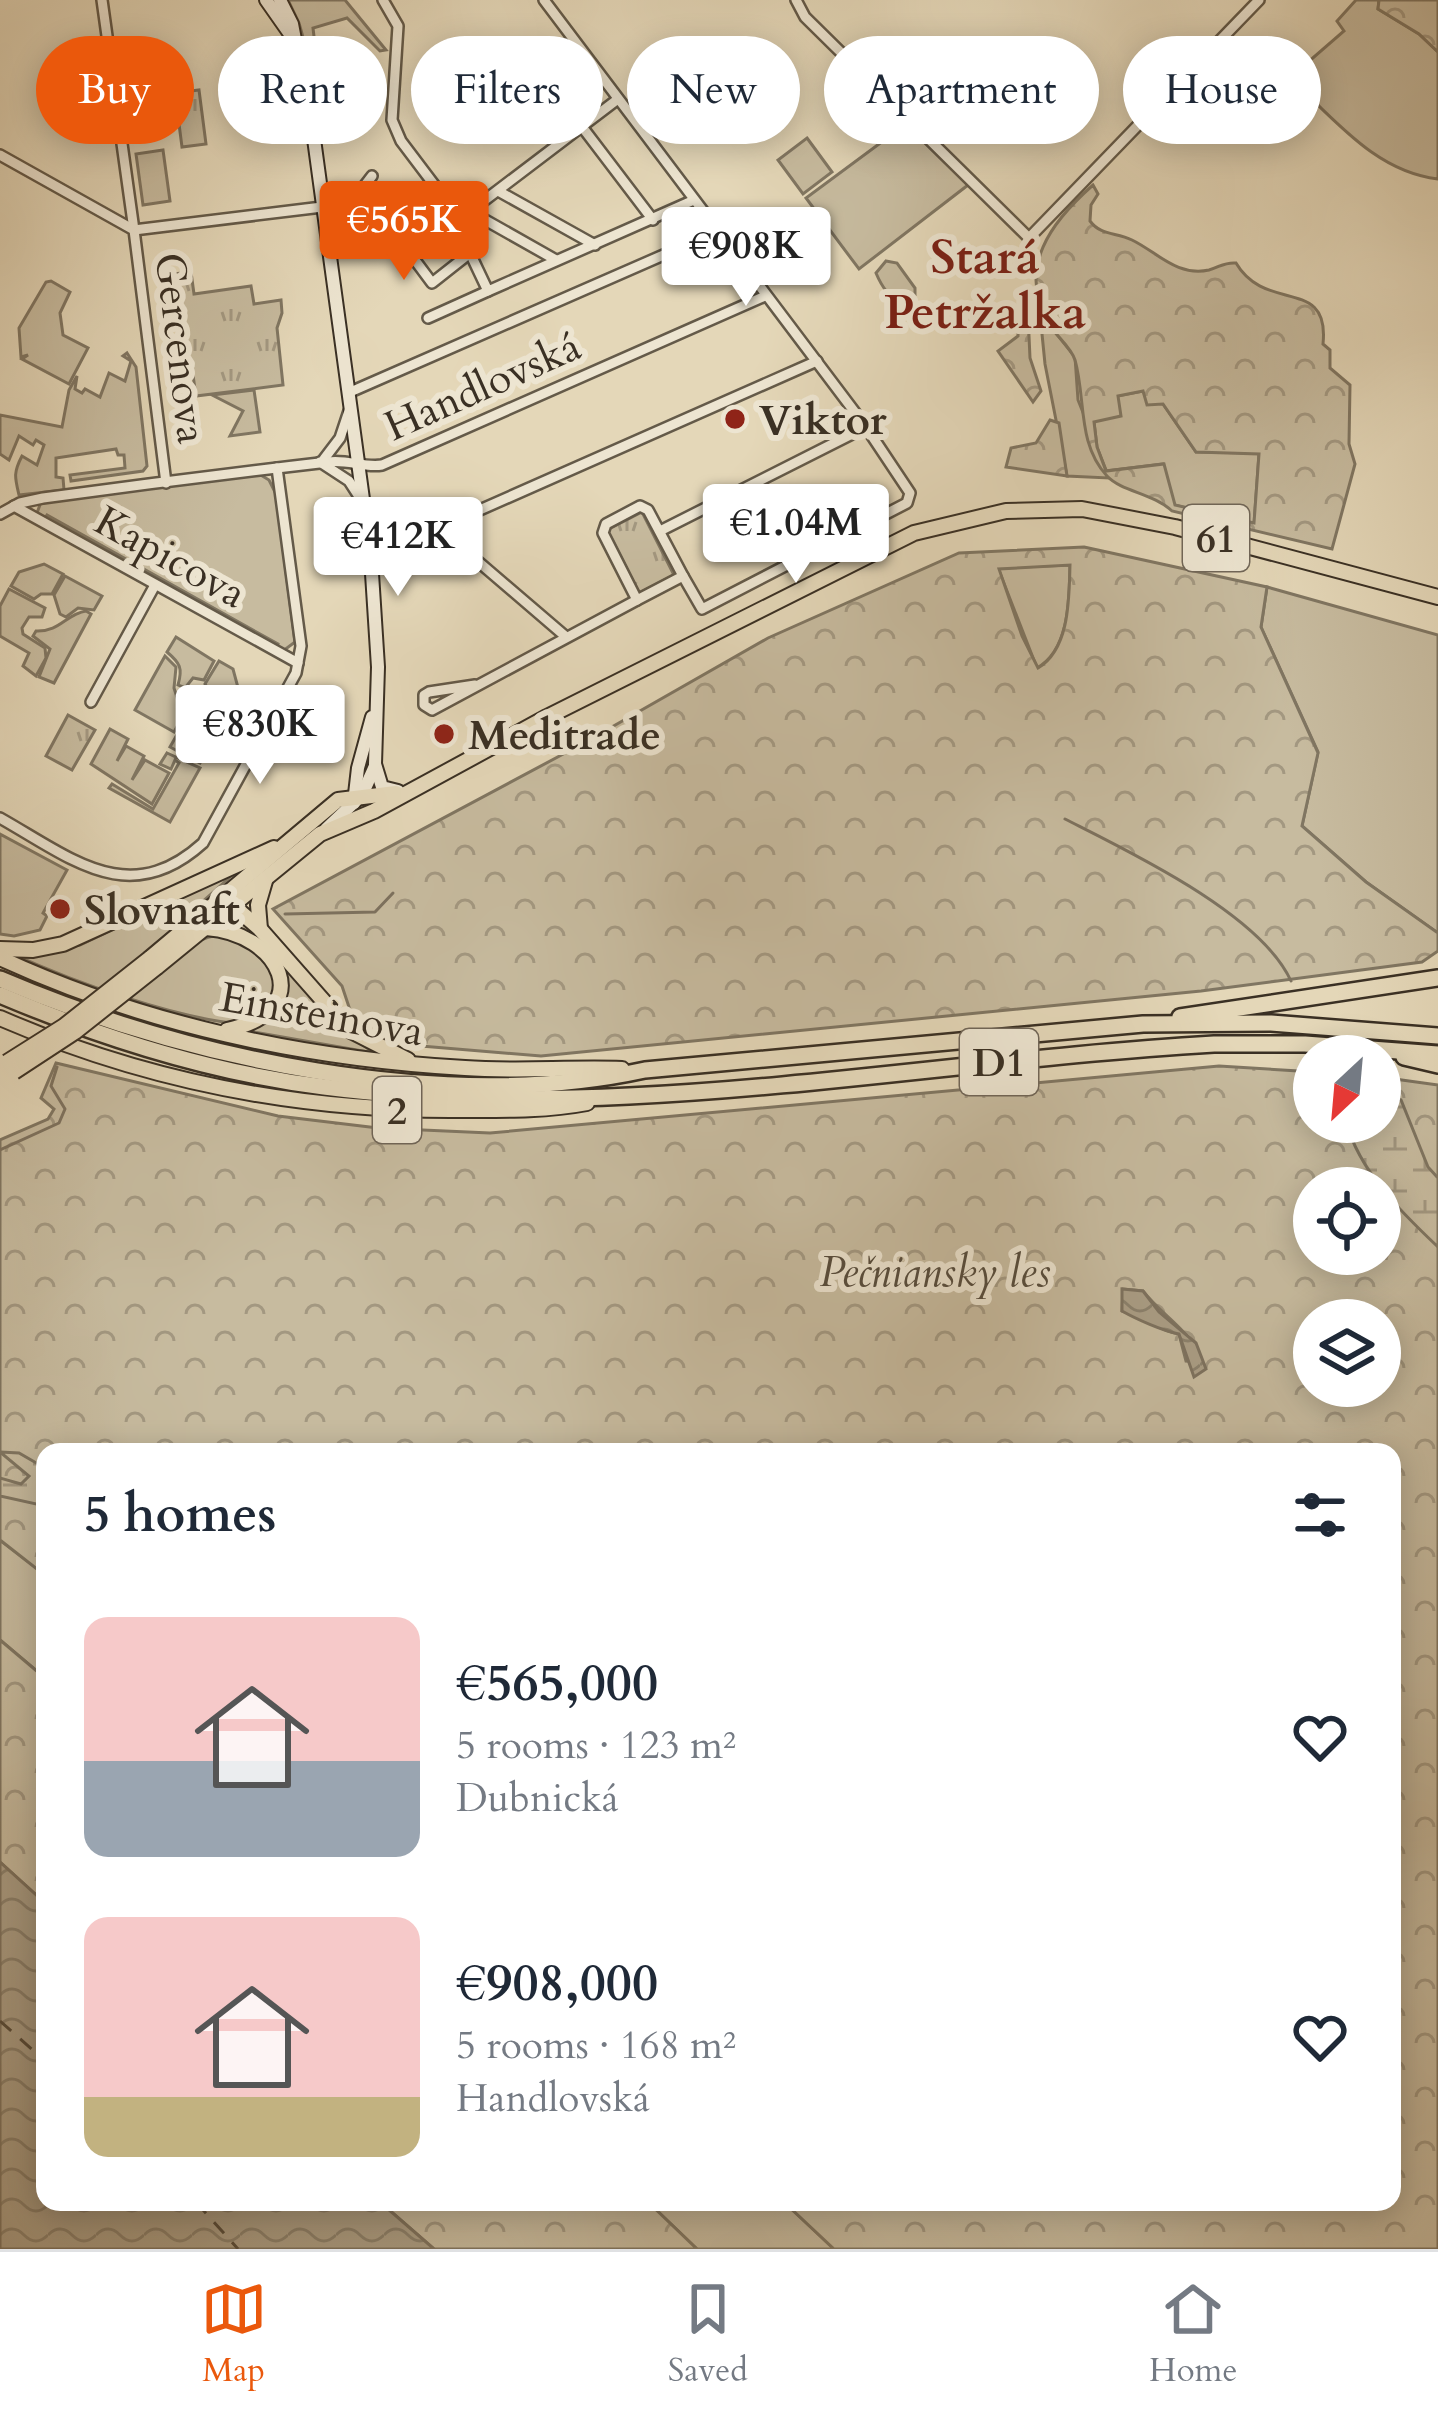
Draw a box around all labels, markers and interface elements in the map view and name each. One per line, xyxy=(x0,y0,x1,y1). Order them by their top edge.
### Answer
chip: Buy xyxy=(36,36,194,144)
chip: Rent xyxy=(218,36,387,144)
chip: Filters xyxy=(411,36,603,144)
chip: New xyxy=(627,36,800,144)
chip: Apartment xyxy=(824,36,1099,144)
chip: House xyxy=(1123,36,1321,144)
pin: €565K xyxy=(320,181,488,283)
text: €565K xyxy=(347,193,461,246)
pin: €908K xyxy=(662,207,830,309)
text: €908K xyxy=(689,219,803,272)
district label: Stará Petržalka xyxy=(884,225,1086,345)
street label: Gercenova xyxy=(141,250,220,447)
street label: Handlovská xyxy=(376,318,590,455)
place label: Viktor xyxy=(759,392,887,449)
marker: Viktor xyxy=(722,406,748,432)
pin: €1.04M xyxy=(698,484,894,586)
street label: Kapicova xyxy=(84,492,256,622)
text: €1.04M xyxy=(730,496,862,549)
pin: €412K xyxy=(314,497,482,599)
road number: 61 xyxy=(1183,505,1249,571)
text: €412K xyxy=(341,509,455,562)
pin: €830K xyxy=(176,685,344,787)
text: €830K xyxy=(203,697,317,750)
place label: Meditrade xyxy=(468,707,661,764)
marker: Meditrade xyxy=(431,721,457,747)
place label: Slovnaft xyxy=(84,882,240,939)
marker: Slovnaft xyxy=(47,896,73,922)
street label: Einsteinova xyxy=(215,969,428,1060)
road number: D1 xyxy=(960,1029,1038,1095)
north arrow xyxy=(1293,1035,1401,1143)
map controls xyxy=(1293,1035,1401,1407)
road number: 2 xyxy=(373,1077,421,1143)
button: locate xyxy=(1293,1167,1401,1275)
park label: Pečniansky les xyxy=(819,1244,1051,1301)
button: layers xyxy=(1293,1299,1401,1407)
text: 5 homes xyxy=(84,1480,276,1550)
icon: filters xyxy=(1287,1482,1353,1548)
text: €565,000 xyxy=(456,1649,658,1719)
icon: home xyxy=(180,1665,324,1809)
icon: heart xyxy=(1287,1704,1353,1770)
text: 5 rooms · 123 m² xyxy=(456,1719,736,1772)
text: Dubnická xyxy=(456,1772,619,1825)
text: €908,000 xyxy=(456,1949,658,2019)
icon: home xyxy=(180,1965,324,2109)
icon: heart xyxy=(1287,2004,1353,2070)
text: 5 rooms · 168 m² xyxy=(456,2019,736,2072)
text: Handlovská xyxy=(456,2072,650,2125)
tab: Map xyxy=(201,2276,267,2393)
tab: Saved xyxy=(668,2276,748,2393)
tab: Home xyxy=(1149,2276,1237,2393)

